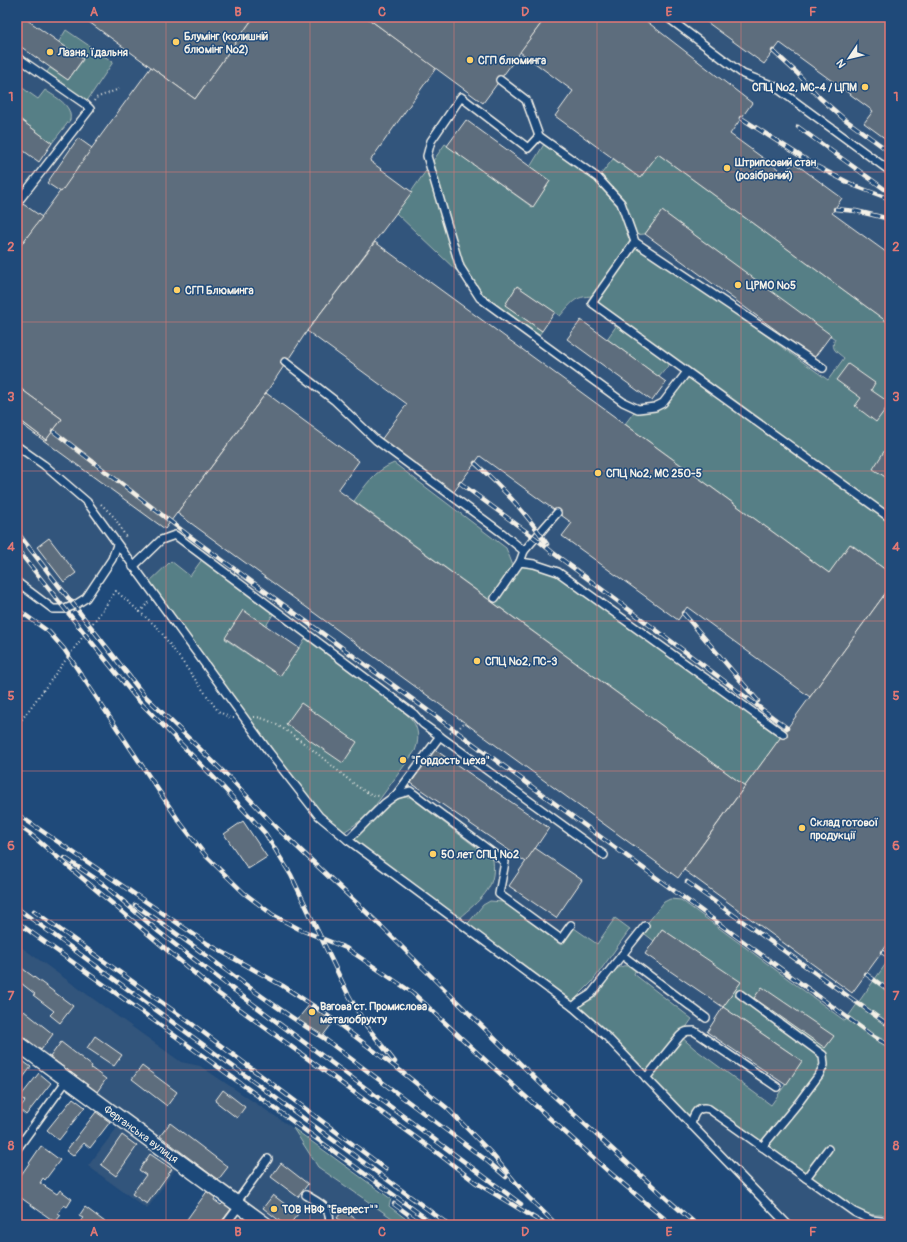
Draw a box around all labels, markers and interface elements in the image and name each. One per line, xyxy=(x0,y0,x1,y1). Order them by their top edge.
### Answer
text: A xyxy=(90,4,99,20)
text: B xyxy=(234,4,242,20)
text: C xyxy=(378,4,386,20)
text: D xyxy=(521,4,529,20)
text: E xyxy=(666,4,673,20)
text: F xyxy=(809,4,817,20)
place label: Блумінг (колишній блюмінг №2) xyxy=(184,30,268,56)
marker: Блумінг (колишній блюмінг №2) xyxy=(171,37,181,47)
north arrow xyxy=(829,38,869,78)
place label: Лазня, їдальня xyxy=(57,46,128,59)
marker: Лазня, їдальня xyxy=(45,47,55,57)
place label: СГП блюминга xyxy=(478,54,546,67)
marker: СГП блюминга xyxy=(465,55,475,65)
text: N xyxy=(833,56,849,70)
place label: СПЦ №2, МС-4 / ЦПМ xyxy=(752,81,857,94)
marker: СПЦ №2, МС-4 / ЦПМ xyxy=(860,82,870,92)
text: 1 xyxy=(8,89,14,105)
text: 1 xyxy=(893,89,899,105)
place label: Штрипсовий стан (розібраний) xyxy=(734,156,817,182)
marker: Штрипсовий стан (розібраний) xyxy=(722,163,732,173)
text: 2 xyxy=(7,239,15,255)
text: 2 xyxy=(892,239,900,255)
place label: ЦРМО №5 xyxy=(746,279,796,292)
marker: ЦРМО №5 xyxy=(733,280,743,290)
place label: СГП Блюминга xyxy=(185,284,254,297)
marker: СГП Блюминга xyxy=(172,285,182,295)
text: 3 xyxy=(7,389,15,405)
text: 3 xyxy=(892,389,900,405)
place label: СПЦ №2, МС 250-5 xyxy=(606,467,702,480)
marker: СПЦ №2, МС 250-5 xyxy=(593,468,603,478)
text: 4 xyxy=(7,539,15,555)
text: 4 xyxy=(892,539,900,555)
place label: СПЦ №2, ПС-3 xyxy=(485,655,557,668)
marker: СПЦ №2, ПС-3 xyxy=(472,656,482,666)
text: 5 xyxy=(7,688,15,704)
text: 5 xyxy=(892,688,900,704)
place label: "Гордость цеха" xyxy=(411,754,490,767)
marker: "Гордость цеха" xyxy=(398,755,408,765)
place label: Склад готової продукції xyxy=(810,816,879,842)
marker: Склад готової продукції xyxy=(797,823,807,833)
text: 6 xyxy=(7,838,15,854)
text: 6 xyxy=(892,838,900,854)
place label: 50 лет СПЦ №2 xyxy=(441,848,519,861)
marker: 50 лет СПЦ №2 xyxy=(428,849,438,859)
text: 7 xyxy=(8,988,15,1004)
text: 7 xyxy=(893,988,900,1004)
place label: Вагова ст. Промислова металобрухту xyxy=(320,1000,427,1026)
marker: Вагова ст. Промислова металобрухту xyxy=(307,1007,317,1017)
street label: Ферганська вулиця xyxy=(101,1102,181,1165)
text: 8 xyxy=(8,1138,15,1154)
text: 8 xyxy=(893,1138,900,1154)
place label: ТОВ НВФ "Еверест"" xyxy=(281,1203,378,1216)
marker: ТОВ НВФ "Еверест"" xyxy=(269,1204,279,1214)
text: A xyxy=(90,1224,99,1240)
text: B xyxy=(234,1224,242,1240)
text: C xyxy=(378,1224,386,1240)
text: D xyxy=(521,1224,529,1240)
text: E xyxy=(666,1224,673,1240)
text: F xyxy=(809,1224,817,1240)

